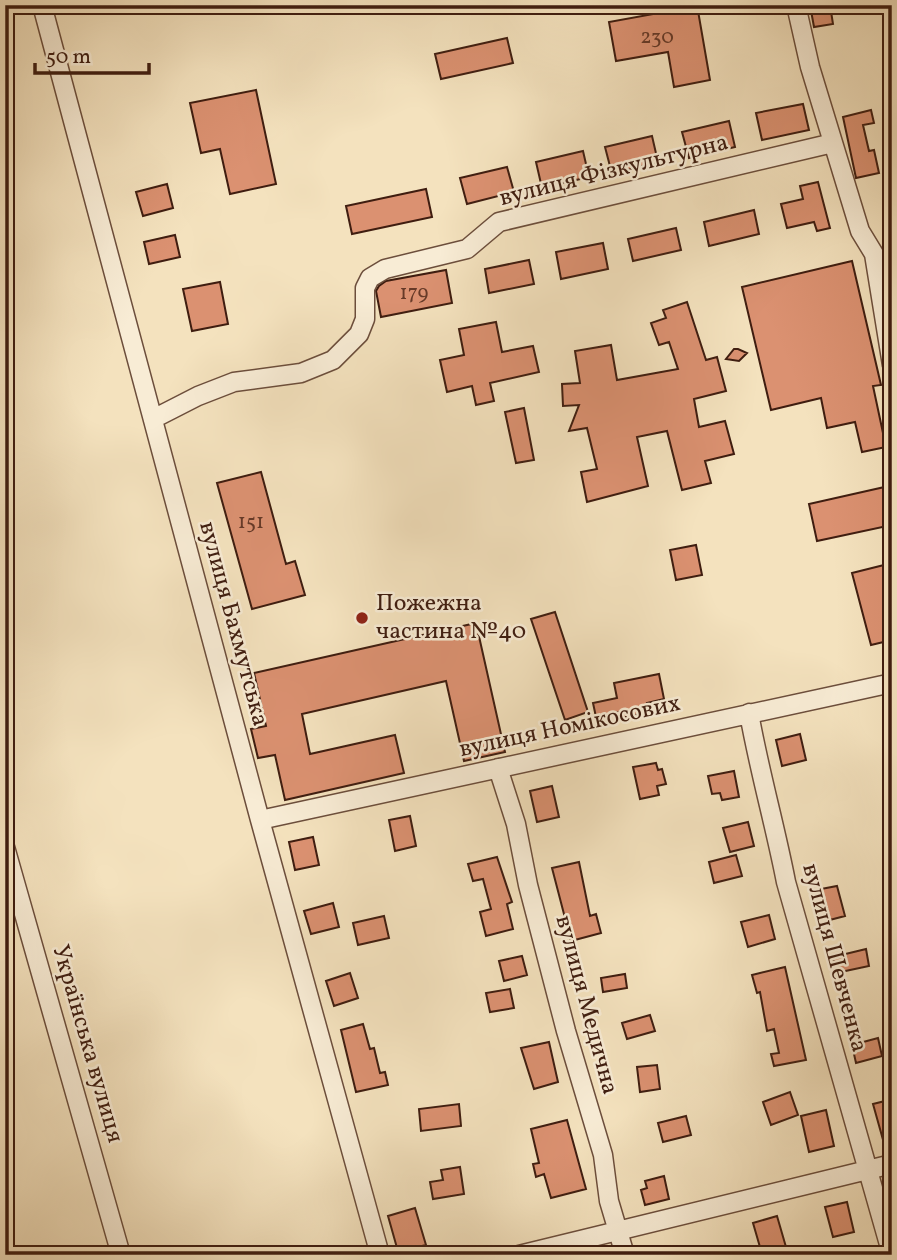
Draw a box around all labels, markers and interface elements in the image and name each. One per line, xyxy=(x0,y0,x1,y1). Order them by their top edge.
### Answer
house number: 230 xyxy=(640,23,674,52)
scale bar xyxy=(35,32,149,76)
text: 50 m xyxy=(46,43,91,72)
street label: вулиця Фізкультурна xyxy=(496,126,732,216)
house number: 179 xyxy=(399,279,429,308)
house number: 151 xyxy=(238,508,264,537)
street label: вулиця Бахмутська xyxy=(189,518,277,730)
place label: Пожежна частина №40 xyxy=(376,587,526,649)
marker: Пожежна частина №40 xyxy=(354,610,370,626)
street label: вулиця Номікосових xyxy=(456,687,684,767)
street label: вулиця Шевченка xyxy=(792,860,876,1056)
street label: вулиця Медична xyxy=(546,912,626,1098)
street label: Українська вулиця xyxy=(42,941,132,1147)

